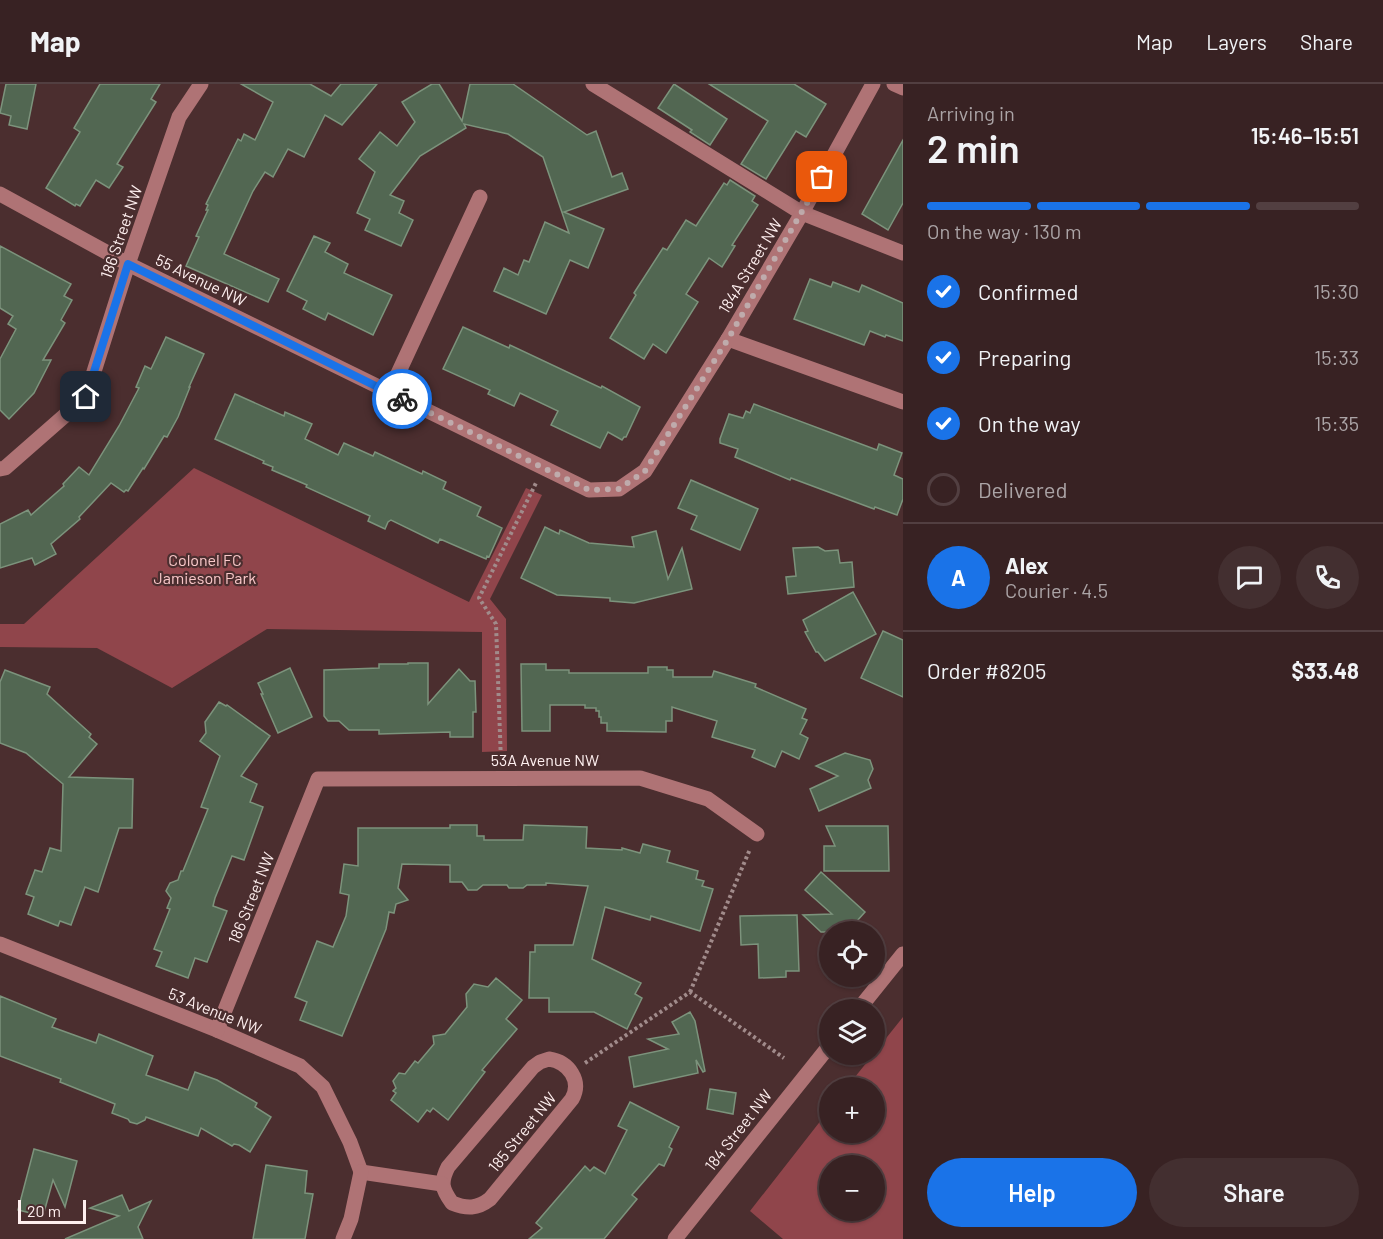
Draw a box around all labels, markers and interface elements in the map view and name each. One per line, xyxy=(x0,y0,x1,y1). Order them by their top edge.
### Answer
text: Map xyxy=(30,24,81,58)
text: Map xyxy=(1136,29,1173,54)
text: Layers xyxy=(1206,29,1267,54)
text: Share xyxy=(1300,29,1353,54)
text: Arriving in xyxy=(927,101,1015,125)
text: 15:46–15:51 xyxy=(1251,122,1359,148)
text: 2 min xyxy=(927,124,1020,171)
pin xyxy=(796,151,847,202)
icon: bag xyxy=(805,160,838,193)
street label: 186 Street NW xyxy=(96,183,145,281)
street label: 184A Street NW xyxy=(714,215,785,317)
text: On the way · 130 m xyxy=(927,219,1082,243)
street label: 55 Avenue NW xyxy=(153,249,250,310)
icon: check xyxy=(927,275,960,308)
text: Confirmed xyxy=(978,278,1078,304)
text: 15:30 xyxy=(1313,279,1359,303)
icon: check xyxy=(927,341,960,374)
text: Preparing xyxy=(978,344,1071,370)
text: 15:33 xyxy=(1314,345,1359,369)
courier xyxy=(372,369,432,429)
pin xyxy=(60,371,111,422)
icon: home xyxy=(69,380,102,413)
icon: bike xyxy=(386,383,419,416)
icon: check xyxy=(927,407,960,440)
text: On the way xyxy=(978,410,1081,436)
text: 15:35 xyxy=(1314,411,1359,435)
text: Delivered xyxy=(978,476,1067,502)
button: chat xyxy=(1218,546,1281,609)
button: phone xyxy=(1296,546,1359,609)
park label: Colonel FC Jamieson Park xyxy=(154,550,256,587)
text: Alex xyxy=(1005,552,1048,578)
text: A xyxy=(951,564,966,590)
text: Courier · 4.5 xyxy=(1005,578,1108,602)
text: Order #8205 xyxy=(927,657,1046,683)
text: $33.48 xyxy=(1292,657,1359,683)
street label: 53A Avenue NW xyxy=(491,750,599,769)
street label: 186 Street NW xyxy=(224,849,278,946)
map controls xyxy=(819,921,885,1221)
button: locate xyxy=(819,921,885,987)
street label: 53 Avenue NW xyxy=(166,983,264,1038)
button: layers xyxy=(819,999,885,1065)
button: + xyxy=(819,1077,885,1143)
street label: 184 Street NW xyxy=(700,1085,775,1174)
street label: 185 Street NW xyxy=(484,1088,560,1175)
button: − xyxy=(819,1155,885,1221)
button: Help xyxy=(927,1158,1137,1227)
button: Share xyxy=(1149,1158,1359,1227)
scale bar xyxy=(18,1197,86,1224)
text: 20 m xyxy=(27,1201,61,1220)

